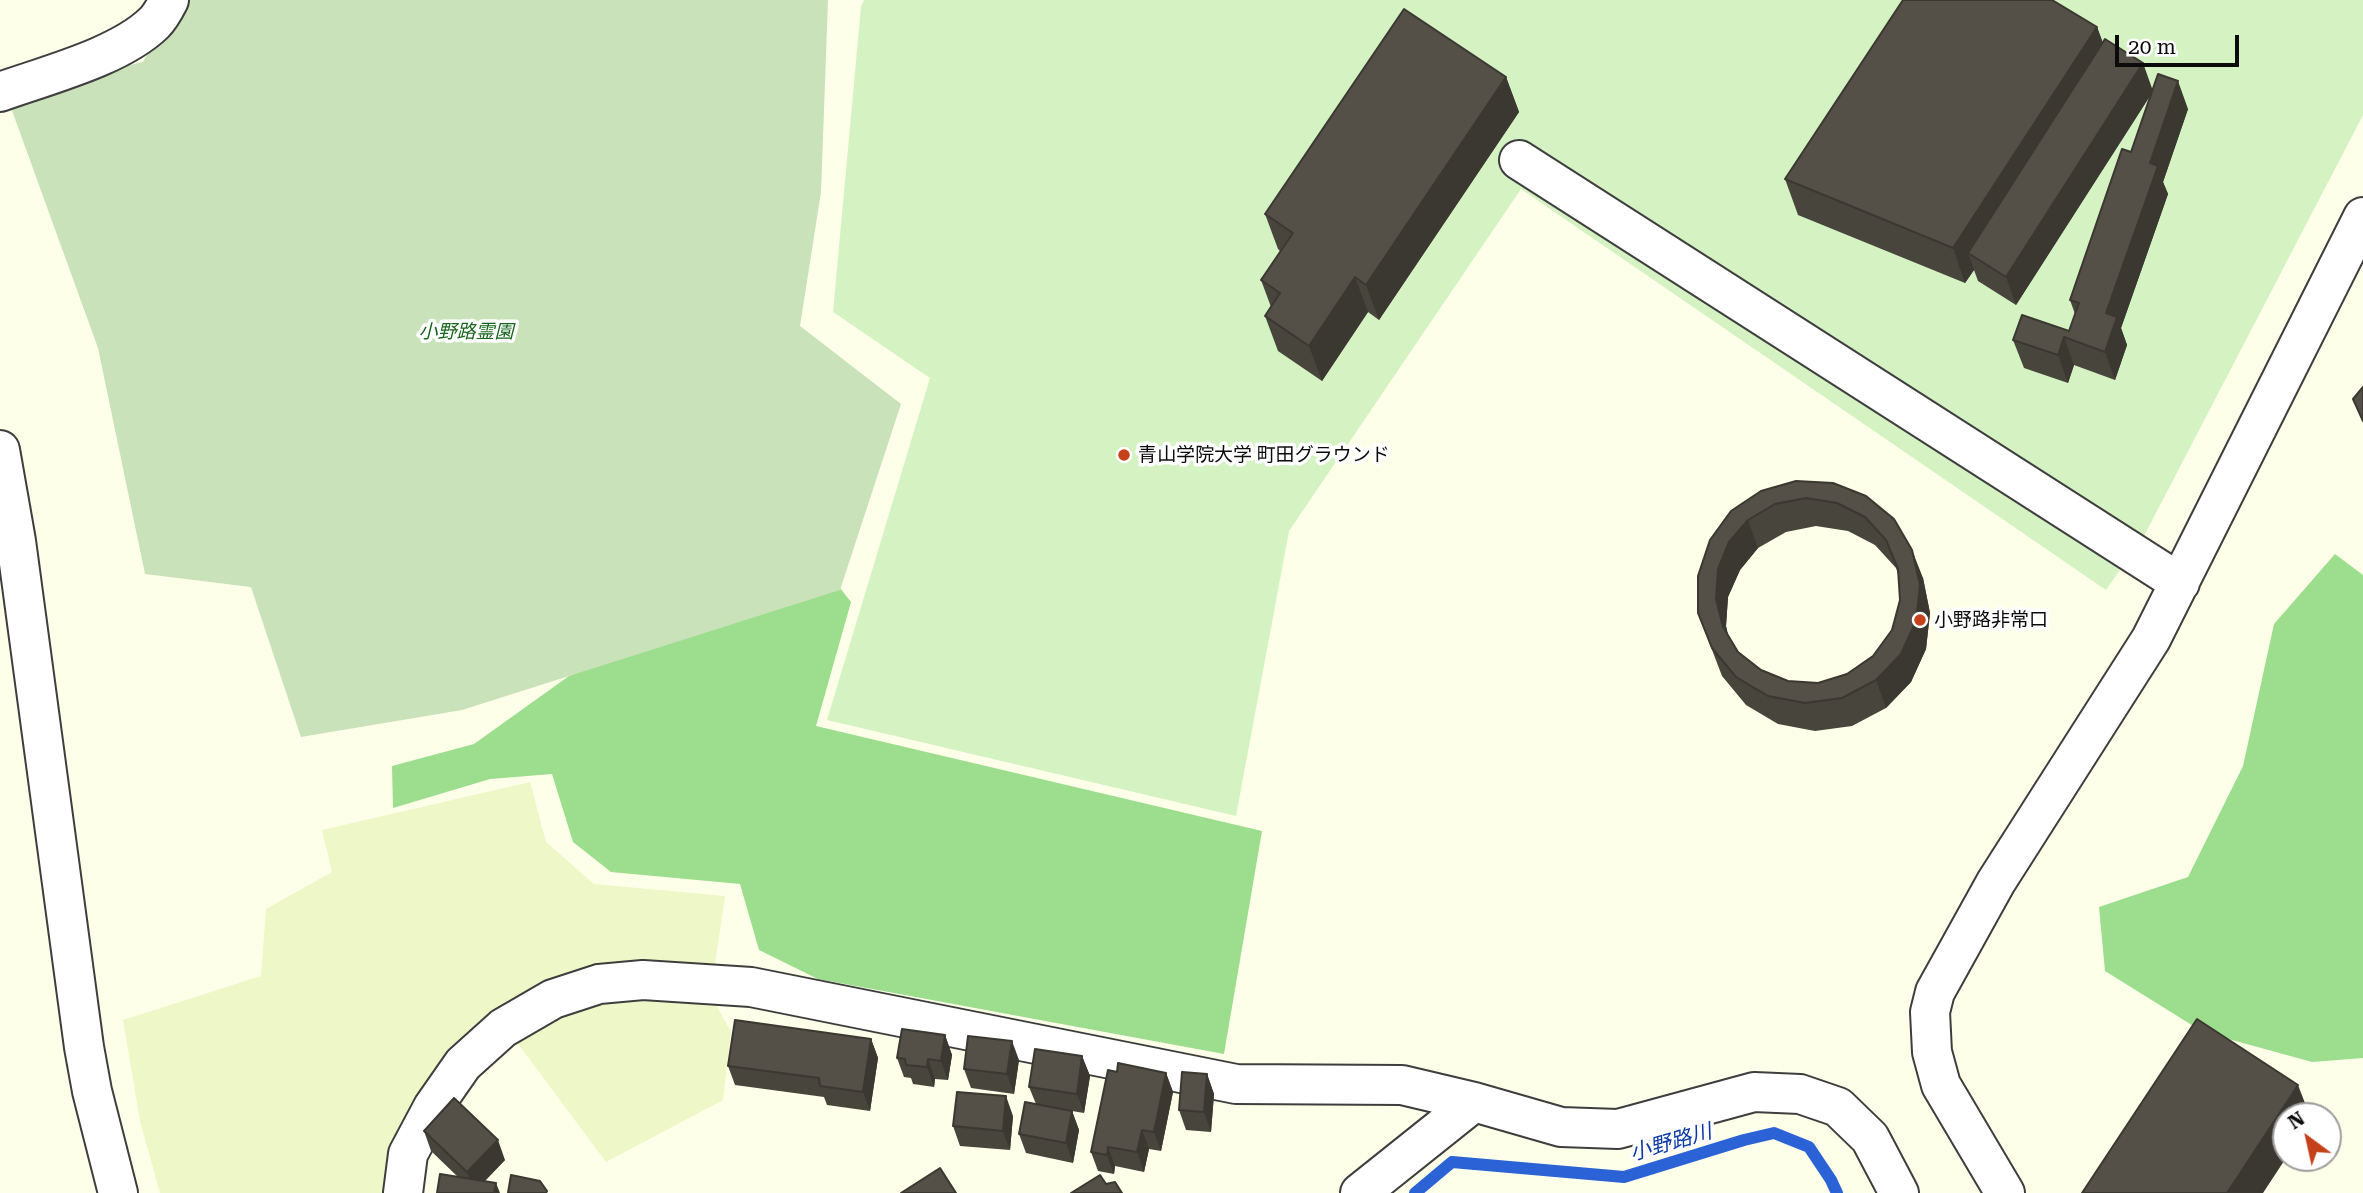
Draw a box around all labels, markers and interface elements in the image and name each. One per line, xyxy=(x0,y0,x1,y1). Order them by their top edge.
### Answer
scale bar xyxy=(2118,21,2242,65)
text: 20 m xyxy=(2128,35,2176,59)
park label: 小野路霊園 xyxy=(419,321,513,343)
place label: 青山学院大学 町田グラウンド xyxy=(1138,444,1390,466)
marker: 青山学院大学 町田グラウンド xyxy=(1116,447,1132,463)
place label: 小野路非常口 xyxy=(1934,609,2048,631)
marker: 小野路非常口 xyxy=(1912,612,1928,628)
north arrow xyxy=(2272,1102,2342,1172)
text: N xyxy=(2284,1107,2309,1134)
water label: 小野路川 xyxy=(1627,1119,1715,1167)

